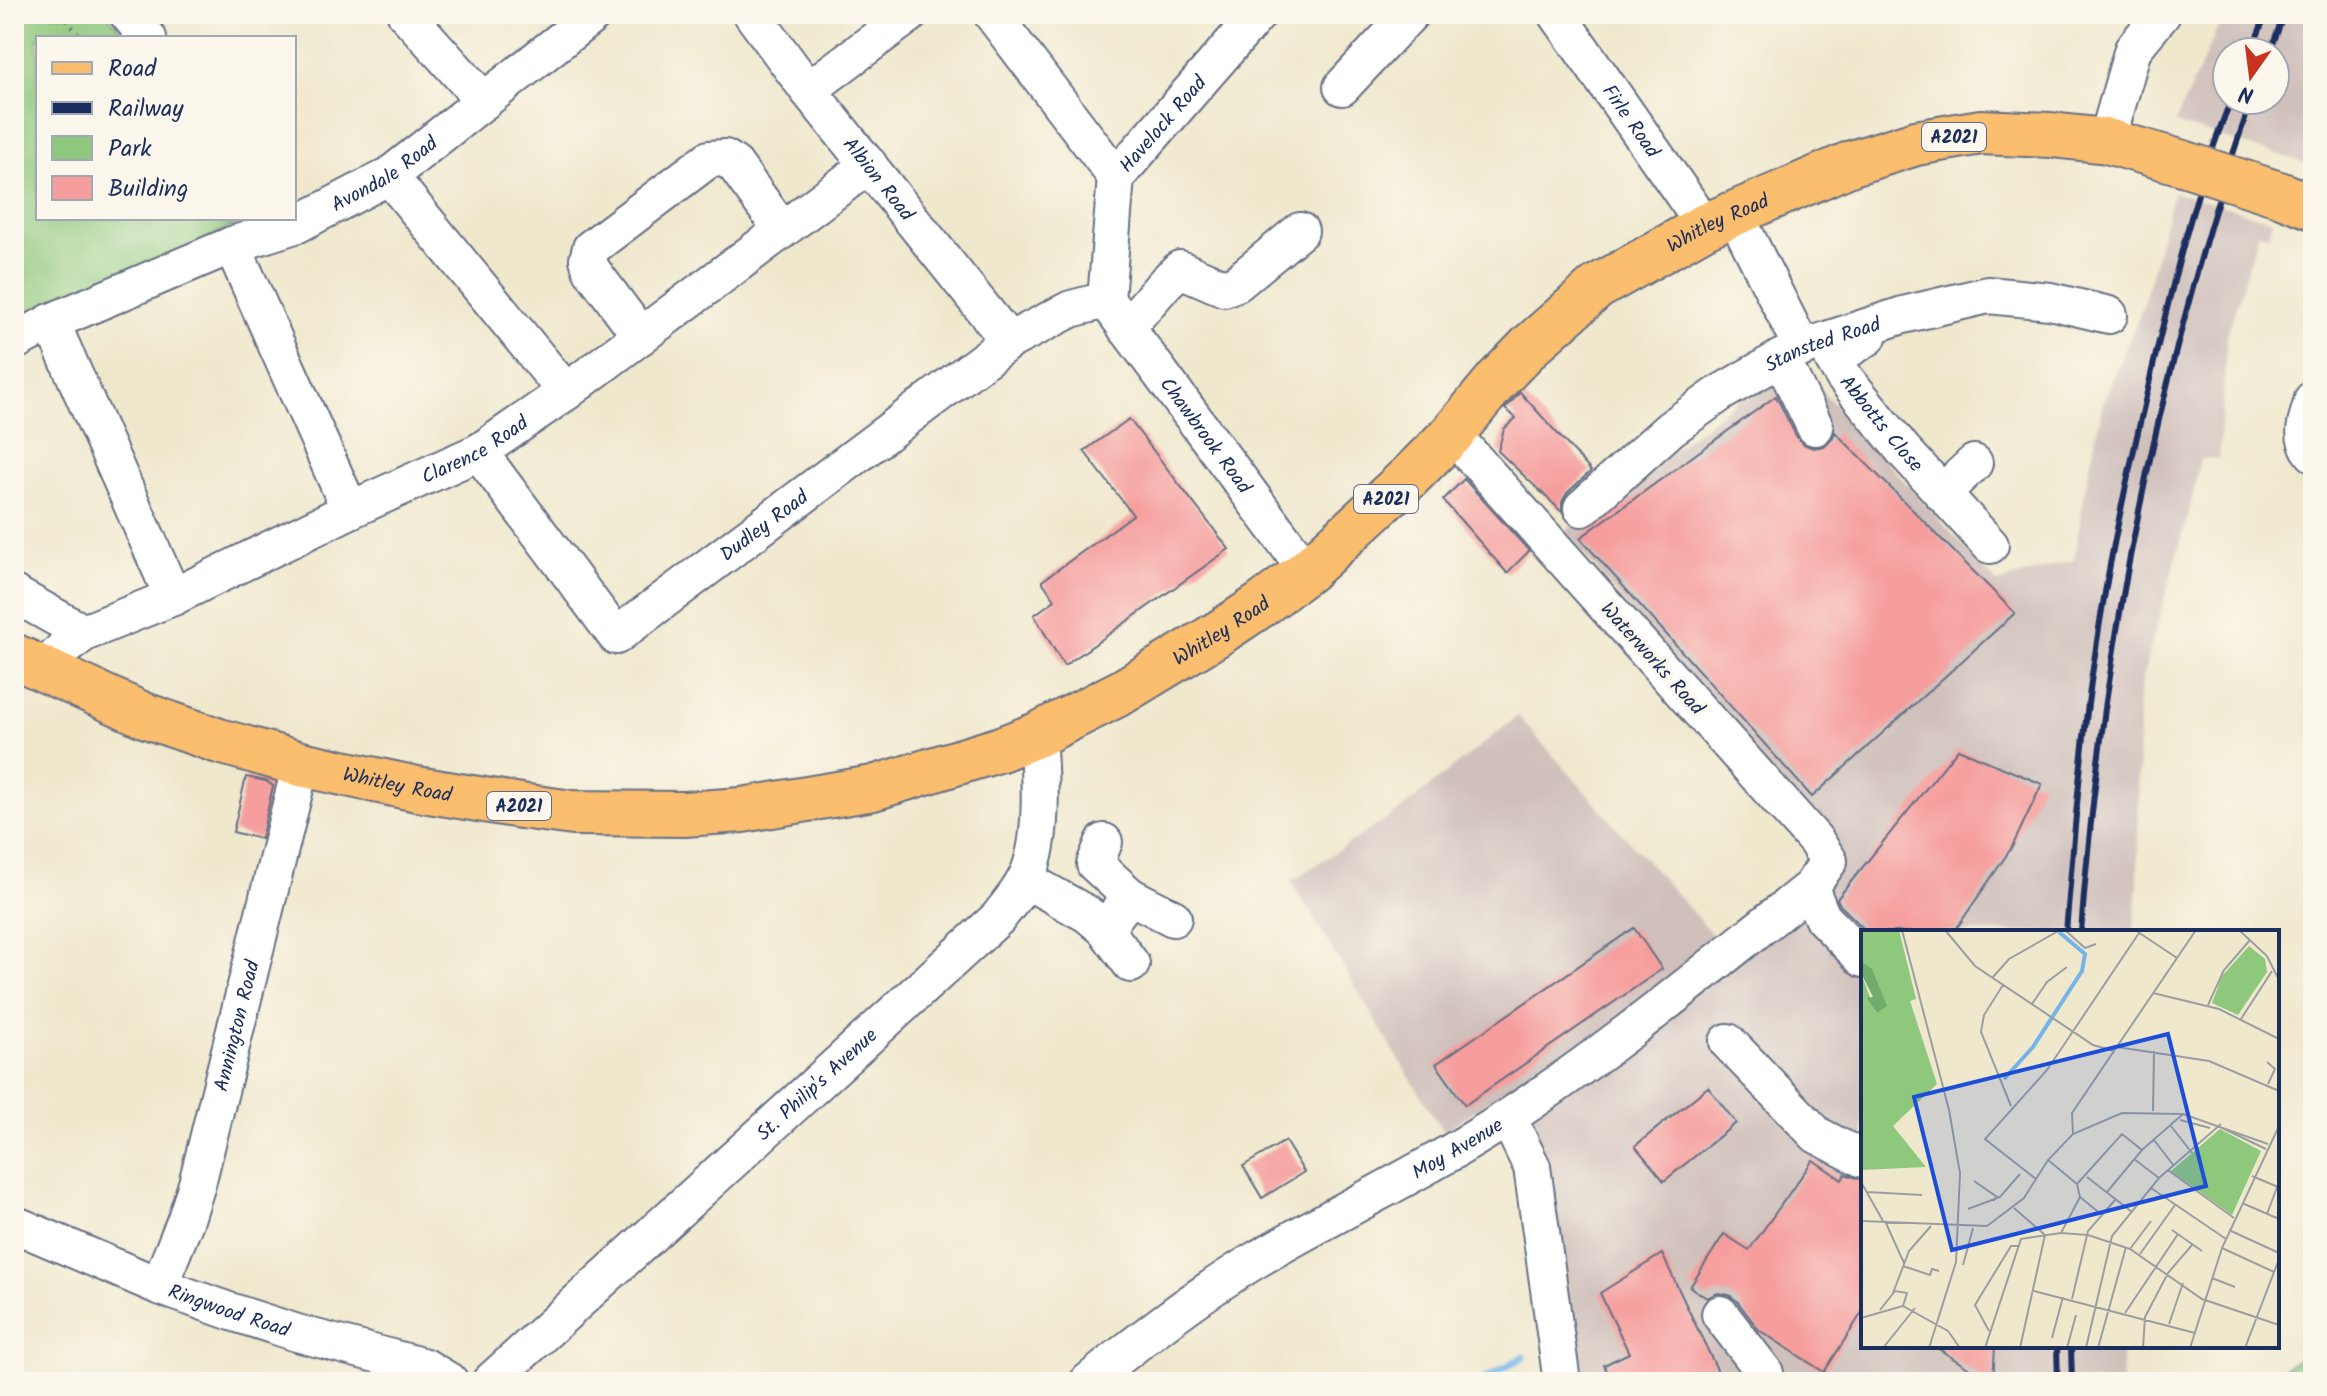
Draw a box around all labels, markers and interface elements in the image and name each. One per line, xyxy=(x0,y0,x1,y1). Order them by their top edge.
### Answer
legend xyxy=(36,36,296,220)
north arrow xyxy=(2211,36,2291,116)
text: Road xyxy=(108,50,157,89)
street label: Havelock Road xyxy=(1112,68,1216,181)
text: N xyxy=(2236,74,2258,112)
street label: Firle Road xyxy=(1593,78,1667,166)
text: Railway xyxy=(108,90,184,129)
road number: A2021 xyxy=(1922,123,1986,151)
street label: Avondale Road xyxy=(326,128,446,222)
text: Park xyxy=(108,130,152,169)
street label: Albion Road xyxy=(834,131,922,230)
text: Building xyxy=(108,170,188,209)
street label: Whitley Road xyxy=(1661,186,1775,263)
street label: Stansted Road xyxy=(1759,309,1886,382)
street label: Abbotts Close xyxy=(1830,369,1930,480)
street label: Chawbrook Road xyxy=(1150,371,1259,502)
street label: Clarence Road xyxy=(417,408,537,494)
street label: Dudley Road xyxy=(714,482,817,571)
road number: A2021 xyxy=(1354,485,1418,513)
street label: Whitley Road xyxy=(1167,589,1279,676)
street label: Waterworks Road xyxy=(1592,595,1712,724)
street label: Whitley Road xyxy=(340,759,455,813)
road number: A2021 xyxy=(487,792,551,820)
inset map xyxy=(1861,930,2279,1348)
street label: Annington Road xyxy=(206,956,270,1095)
street label: St. Philip's Avenue xyxy=(750,1021,886,1150)
street label: Moy Avenue xyxy=(1407,1110,1510,1189)
street label: Ringwood Road xyxy=(163,1277,294,1348)

